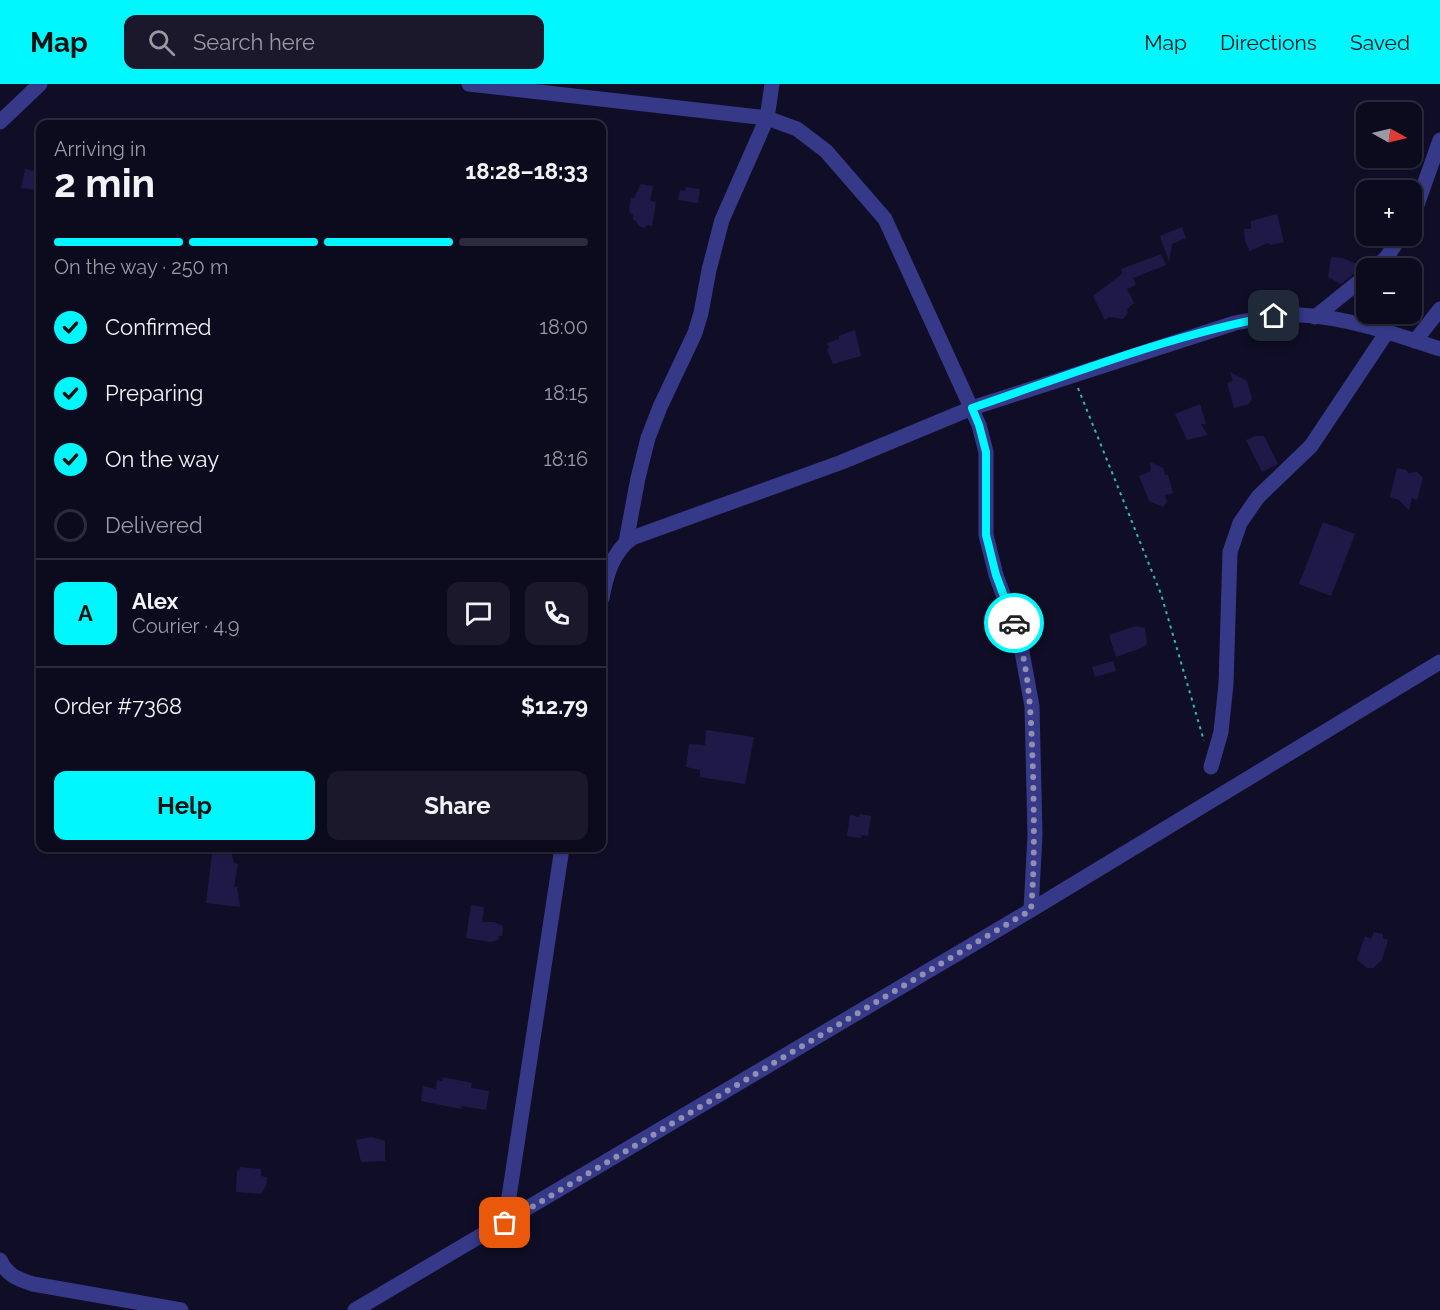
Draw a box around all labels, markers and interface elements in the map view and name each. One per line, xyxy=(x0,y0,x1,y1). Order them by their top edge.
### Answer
search box xyxy=(124,15,544,69)
text: Map xyxy=(30,26,88,59)
icon: search xyxy=(145,26,178,59)
text: Search here xyxy=(193,29,315,55)
text: Map xyxy=(1144,30,1187,55)
text: Directions xyxy=(1220,30,1317,55)
text: Saved xyxy=(1350,30,1410,55)
north arrow xyxy=(1356,102,1422,168)
map controls xyxy=(1356,102,1422,324)
text: Arriving in xyxy=(54,137,146,161)
text: 18:28–18:33 xyxy=(465,158,588,184)
text: 2 min xyxy=(54,160,155,206)
button: + xyxy=(1356,180,1422,246)
text: On the way · 250 m xyxy=(54,255,228,279)
button: − xyxy=(1356,258,1422,324)
pin xyxy=(1248,290,1299,341)
icon: home xyxy=(1257,299,1290,332)
icon: check xyxy=(54,311,87,344)
text: Confirmed xyxy=(105,314,212,340)
text: 18:00 xyxy=(539,315,588,339)
icon: check xyxy=(54,377,87,410)
text: Preparing xyxy=(105,380,203,406)
text: 18:15 xyxy=(544,381,588,405)
icon: check xyxy=(54,443,87,476)
text: On the way xyxy=(105,446,219,472)
text: 18:16 xyxy=(543,447,588,471)
text: Delivered xyxy=(105,512,203,538)
button: chat xyxy=(447,582,510,645)
button: phone xyxy=(525,582,588,645)
text: Alex xyxy=(132,588,178,614)
courier xyxy=(984,593,1044,653)
text: A xyxy=(78,600,93,626)
icon: car xyxy=(998,607,1031,640)
text: Courier · 4.9 xyxy=(132,614,240,638)
text: Order #7368 xyxy=(54,693,182,719)
text: $12.79 xyxy=(521,693,588,719)
button: Help xyxy=(54,771,315,840)
button: Share xyxy=(327,771,588,840)
pin xyxy=(479,1197,530,1248)
icon: bag xyxy=(488,1206,521,1239)

